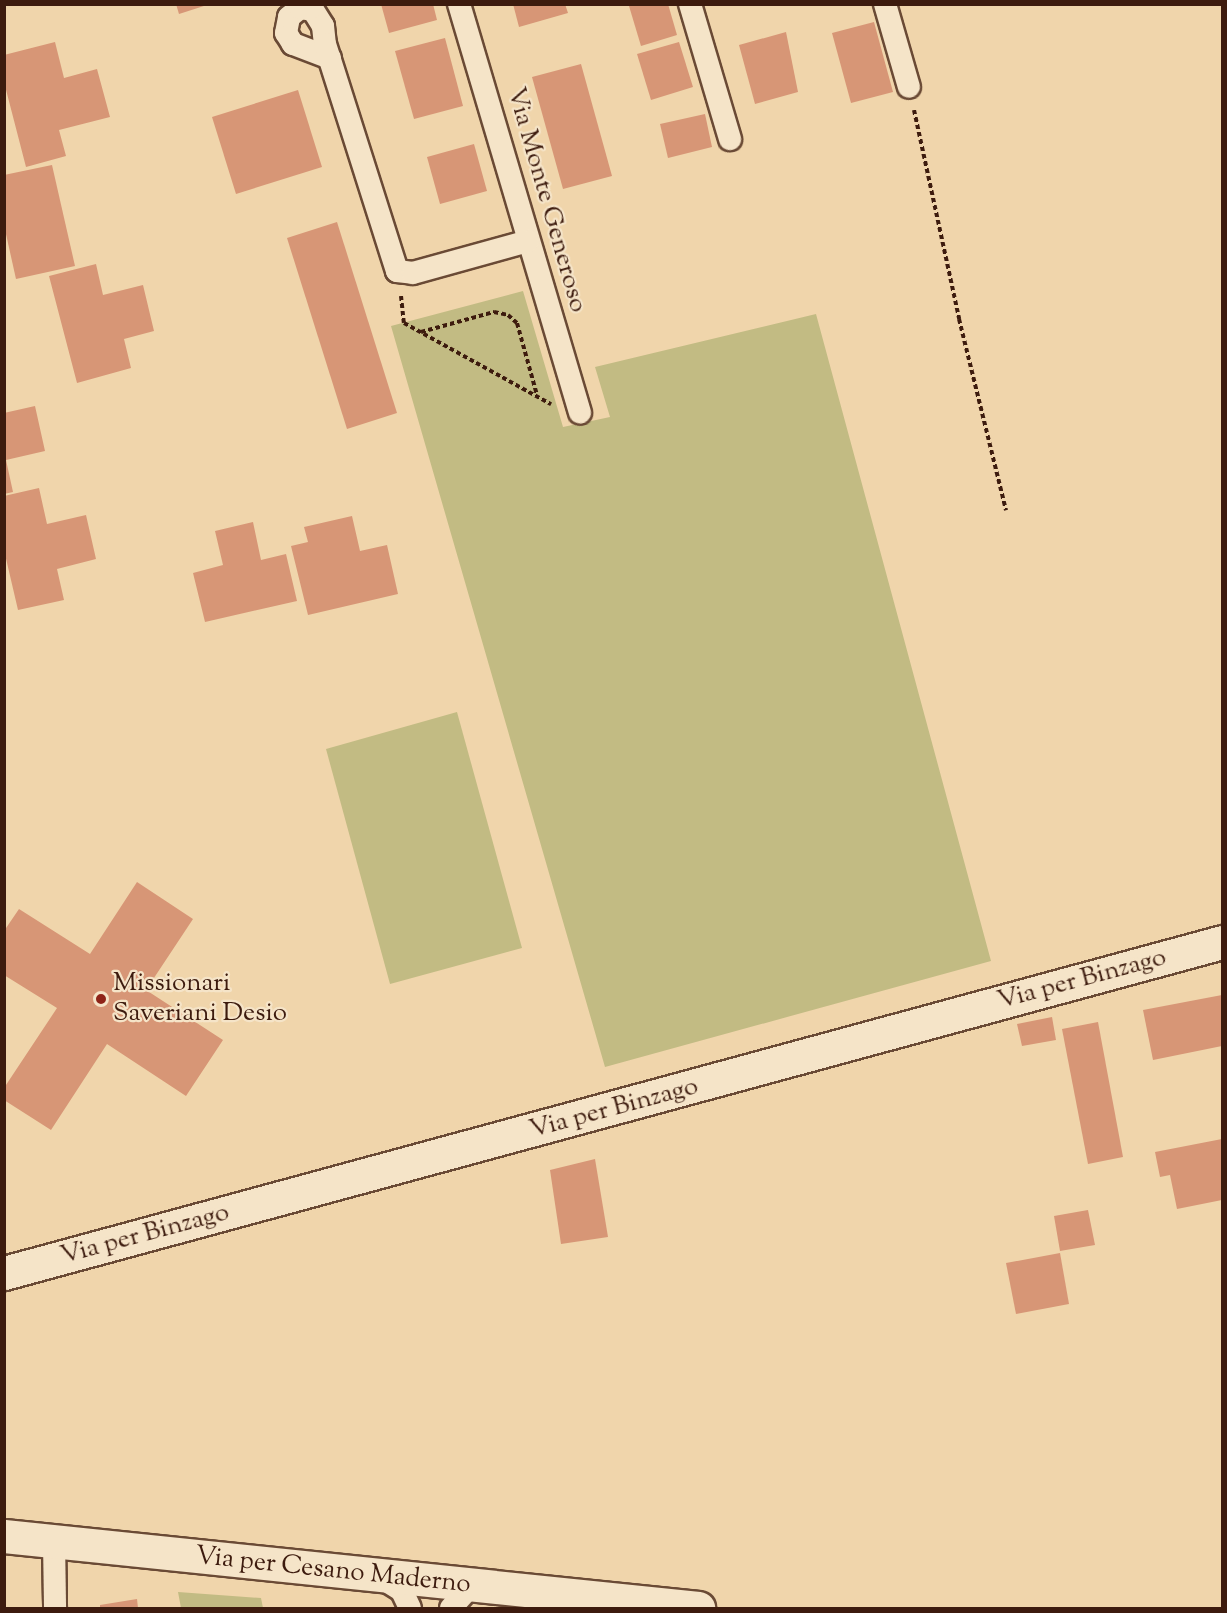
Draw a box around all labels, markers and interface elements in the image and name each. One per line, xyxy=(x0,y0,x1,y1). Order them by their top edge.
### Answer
street label: Via Monte Generoso xyxy=(499,84,593,316)
street label: Via per Binzago xyxy=(994,942,1170,1018)
place label: Missionari Saveriani Desio xyxy=(113,968,287,1030)
marker: Missionari Saveriani Desio xyxy=(94,992,108,1006)
street label: Via per Binzago xyxy=(526,1071,702,1147)
street label: Via per Binzago xyxy=(57,1197,233,1273)
street label: Via per Cesano Maderno xyxy=(194,1541,472,1601)

